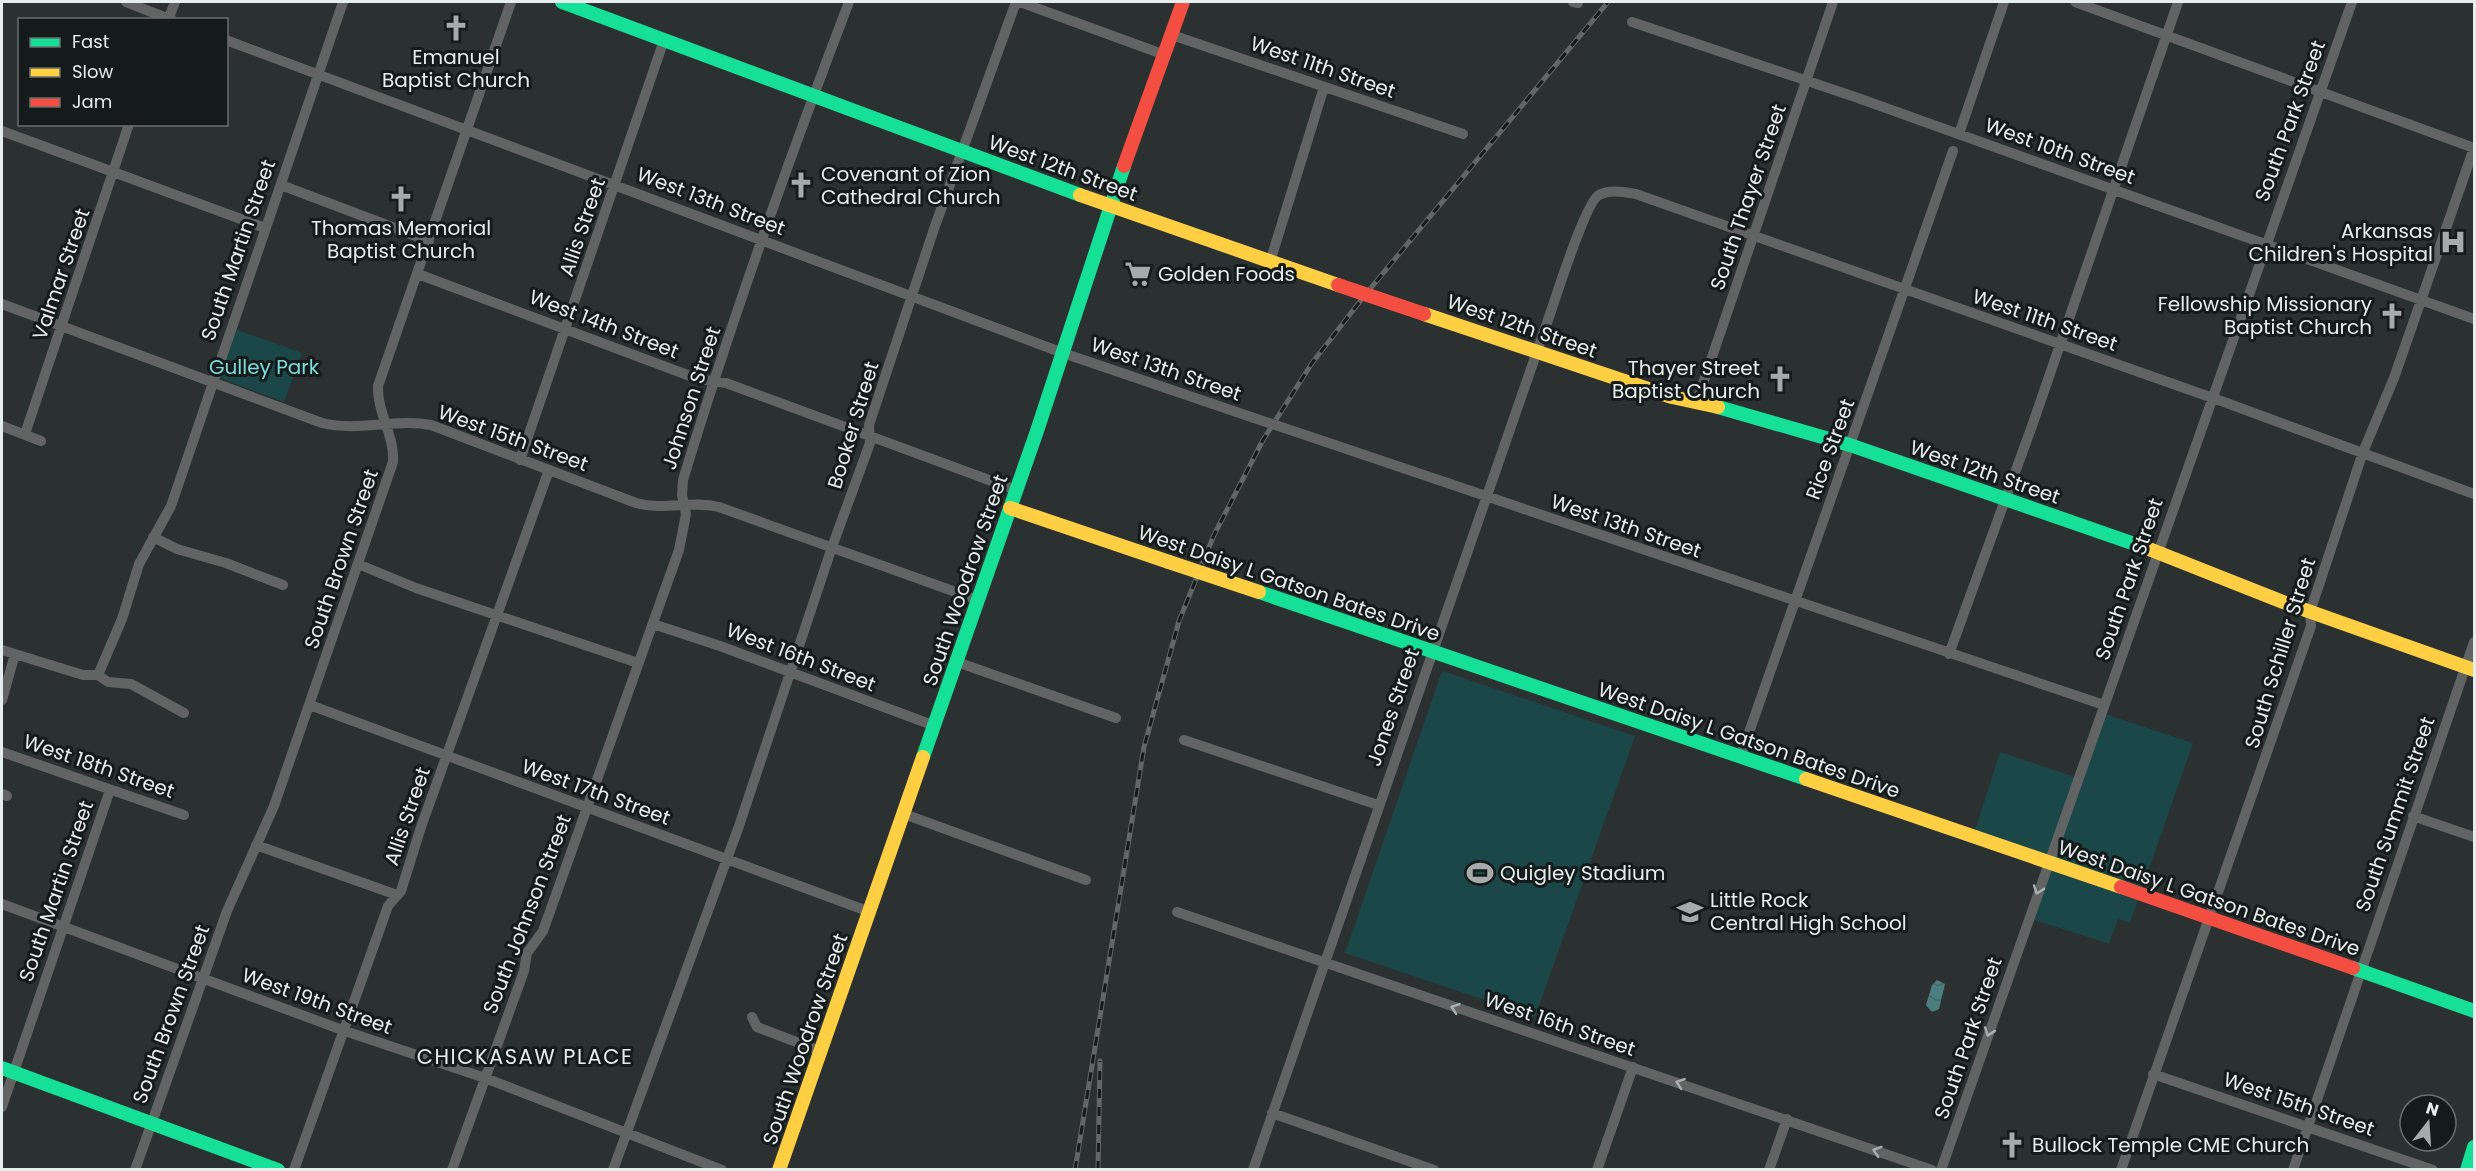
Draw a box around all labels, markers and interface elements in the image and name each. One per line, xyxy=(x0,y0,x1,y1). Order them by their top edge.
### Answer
church icon: Emanuel Baptist Church xyxy=(441,13,471,43)
legend xyxy=(18,18,228,126)
text: Fast xyxy=(72,29,109,54)
street label: West 11th Street xyxy=(1247,29,1399,105)
street label: South Park Street xyxy=(2248,37,2332,205)
place label: Emanuel Baptist Church xyxy=(382,43,530,94)
text: Slow xyxy=(72,59,114,84)
text: Jam xyxy=(72,89,112,114)
street label: South Thayer Street xyxy=(1703,100,1793,294)
street label: West 10th Street xyxy=(1981,111,2139,191)
street label: West 12th Street xyxy=(985,128,1141,208)
street label: South Martin Street xyxy=(194,156,282,344)
street label: West 13th Street xyxy=(633,160,789,242)
place label: Covenant of Zion Cathedral Church xyxy=(821,160,1001,211)
church icon: Covenant of Zion Cathedral Church xyxy=(786,170,816,200)
street label: Allis Street xyxy=(552,174,612,280)
church icon: Thomas Memorial Baptist Church xyxy=(386,184,416,214)
street label: Valmar Street xyxy=(25,204,97,344)
place label: Thomas Memorial Baptist Church xyxy=(311,214,491,265)
place label: Arkansas Children's Hospital xyxy=(2249,217,2433,268)
hospital icon: Arkansas Children's Hospital xyxy=(2438,227,2468,257)
supermarket icon: Golden Foods xyxy=(1123,259,1153,289)
place label: Golden Foods xyxy=(1158,260,1295,288)
street label: West 11th Street xyxy=(1969,282,2121,358)
street label: West 14th Street xyxy=(525,283,683,365)
street label: West 12th Street xyxy=(1443,287,1601,365)
place label: Fellowship Missionary Baptist Church xyxy=(2158,290,2372,341)
church icon: Fellowship Missionary Baptist Church xyxy=(2377,301,2407,331)
street label: Johnson Street xyxy=(655,323,727,473)
street label: West 13th Street xyxy=(1087,330,1245,408)
park label: Gulley Park xyxy=(209,353,320,381)
place label: Thayer Street Baptist Church xyxy=(1612,354,1760,405)
street label: Booker Street xyxy=(820,358,886,492)
church icon: Thayer Street Baptist Church xyxy=(1765,364,1795,394)
street label: Rice Street xyxy=(1799,395,1861,503)
street label: West 15th Street xyxy=(434,398,592,478)
street label: West 12th Street xyxy=(1906,433,2064,511)
street label: South Brown Street xyxy=(297,465,385,653)
street label: South Woodrow Street xyxy=(916,471,1014,689)
street label: West 13th Street xyxy=(1547,487,1705,565)
street label: South Park Street xyxy=(2088,494,2170,664)
street label: West Daisy L Gatson Bates Drive xyxy=(1134,518,1444,648)
street label: South Schiller Street xyxy=(2238,554,2322,752)
street label: West 16th Street xyxy=(722,616,880,698)
street label: Jones Street xyxy=(1360,644,1426,770)
street label: West Daisy L Gatson Bates Drive xyxy=(1594,675,1904,805)
street label: South Summit Street xyxy=(2348,713,2442,915)
street label: West 18th Street xyxy=(20,727,178,805)
street label: West 17th Street xyxy=(518,752,674,832)
street label: Allis Street xyxy=(377,763,437,869)
street label: South Martin Street xyxy=(12,797,100,985)
street label: South Johnson Street xyxy=(476,810,578,1018)
street label: West Daisy L Gatson Bates Drive xyxy=(2054,833,2364,963)
sports icon: Quigley Stadium xyxy=(1465,858,1495,888)
place label: Quigley Stadium xyxy=(1500,859,1665,887)
one-way arrow xyxy=(2033,884,2046,895)
place label: Little Rock Central High School xyxy=(1710,886,1907,937)
school or university icon: Little Rock Central High School xyxy=(1675,897,1705,927)
street label: South Brown Street xyxy=(126,921,216,1107)
street label: South Woodrow Street xyxy=(756,930,854,1148)
street label: South Park Street xyxy=(1927,953,2009,1123)
street label: West 19th Street xyxy=(238,961,396,1041)
street label: West 16th Street xyxy=(1481,985,1639,1063)
one-way arrow xyxy=(1450,1002,1461,1015)
one-way arrow xyxy=(1984,1026,1997,1037)
district label: CHICKASAW PLACE xyxy=(417,1042,633,1071)
street label: West 15th Street xyxy=(2220,1065,2378,1143)
one-way arrow xyxy=(1675,1078,1686,1091)
north arrow xyxy=(2398,1093,2458,1153)
text: N xyxy=(2423,1096,2441,1122)
church icon: Bullock Temple CME Church xyxy=(1997,1130,2027,1160)
place label: Bullock Temple CME Church xyxy=(2032,1131,2309,1159)
one-way arrow xyxy=(1872,1146,1883,1158)

